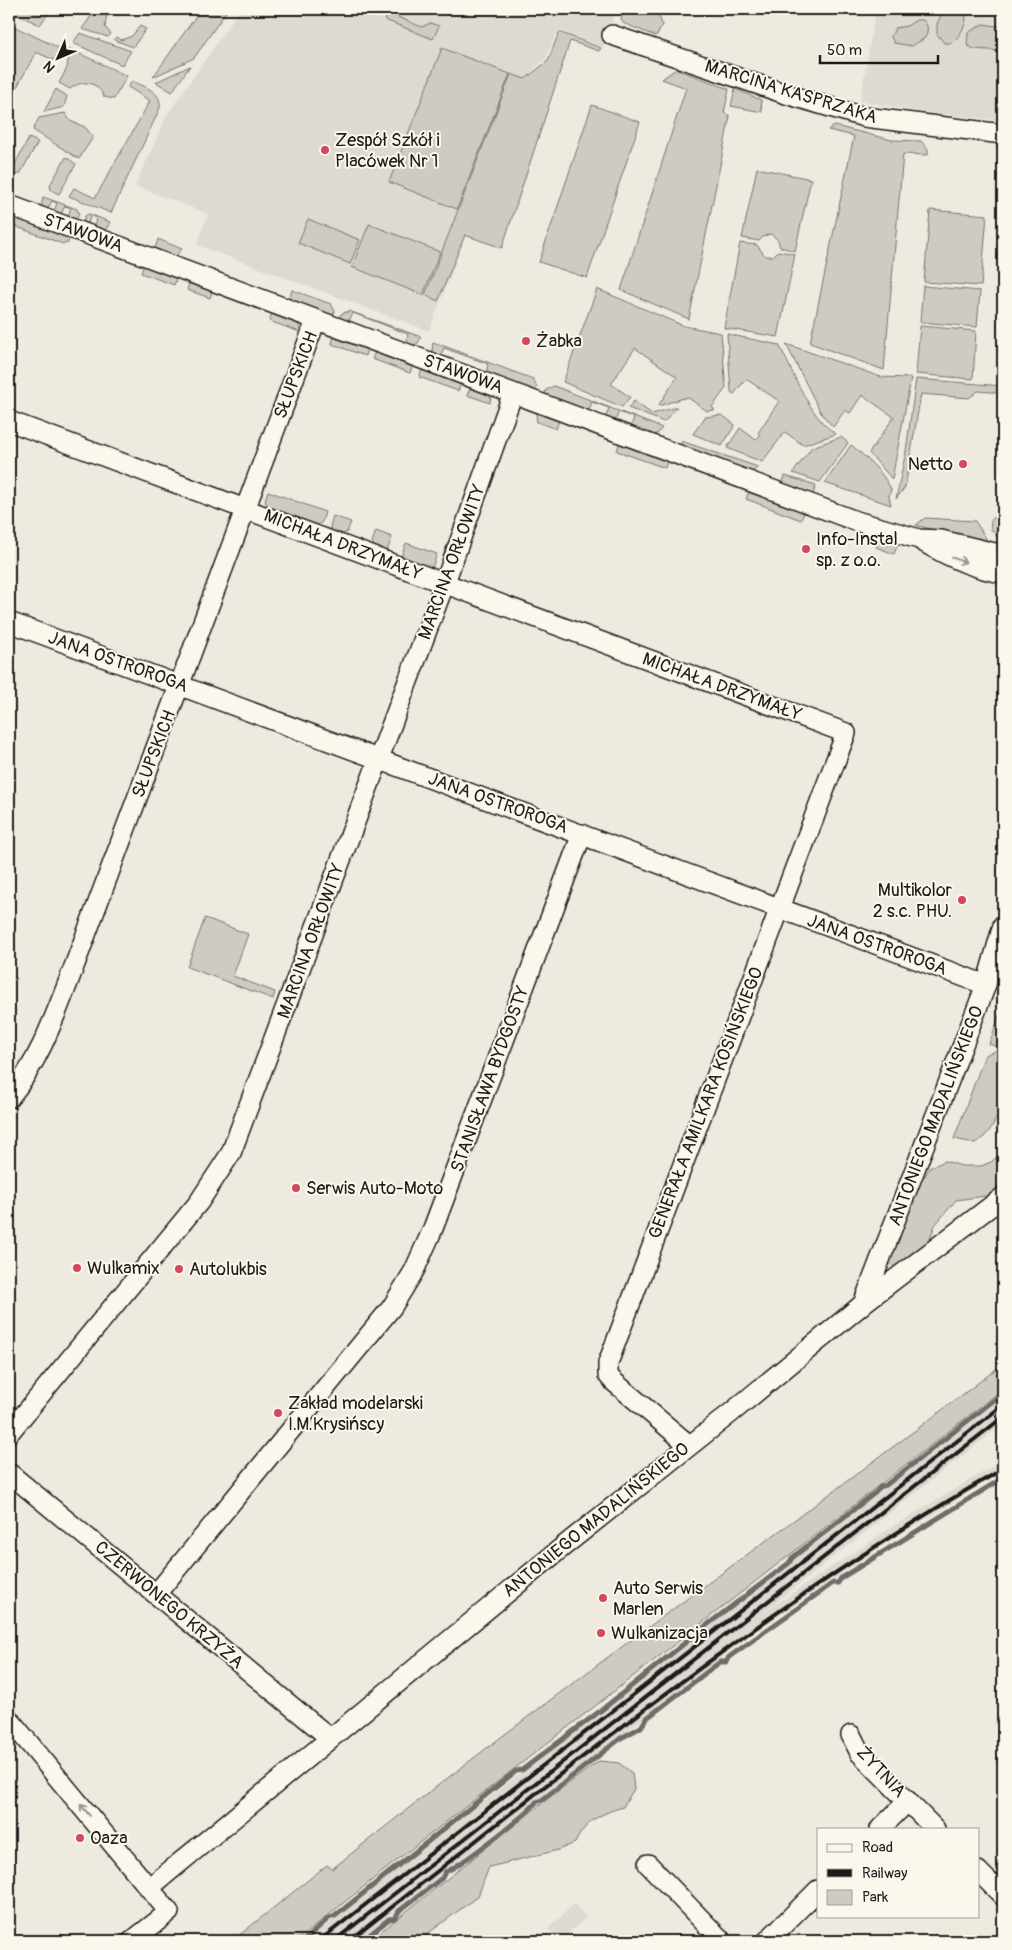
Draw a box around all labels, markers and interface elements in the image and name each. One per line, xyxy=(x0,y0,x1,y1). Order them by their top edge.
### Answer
north arrow xyxy=(32,32,82,82)
scale bar xyxy=(820,32,937,64)
text: 50 m xyxy=(827,41,862,60)
street label: MARCINA KASPRZAKA xyxy=(702,55,880,129)
text: N xyxy=(40,57,59,76)
place label: Zespół Szkół i Placówek Nr 1 xyxy=(335,129,440,173)
marker: Zespół Szkół i Placówek Nr 1 xyxy=(319,144,331,156)
street label: STAWOWA xyxy=(40,208,126,258)
street label: SŁUPSKICH xyxy=(269,328,323,422)
place label: Żabka xyxy=(536,330,582,353)
marker: Żabka xyxy=(520,335,532,347)
street label: STAWOWA xyxy=(420,349,506,399)
place label: Netto xyxy=(908,453,953,476)
marker: Netto xyxy=(957,458,969,470)
street label: MARCINA ORŁOWITY xyxy=(413,481,491,643)
street label: MICHAŁA DRZYMAŁY xyxy=(260,504,426,586)
place label: Info-Instal sp. z o.o. xyxy=(816,528,898,572)
marker: Info-Instal sp. z o.o. xyxy=(800,543,812,555)
one-way arrow xyxy=(951,556,967,565)
street label: JANA OSTROROGA xyxy=(45,626,191,698)
street label: MICHAŁA DRZYMAŁY xyxy=(639,647,805,727)
street label: SŁUPSKICH xyxy=(127,707,181,801)
street label: JANA OSTROROGA xyxy=(425,767,571,839)
street label: MARCINA ORŁOWITY xyxy=(272,860,350,1022)
place label: Multikolor 2 s.c. PHU. xyxy=(873,879,953,923)
marker: Multikolor 2 s.c. PHU. xyxy=(956,894,968,906)
street label: JANA OSTROROGA xyxy=(804,909,950,981)
street label: GENERAŁA AMILKARA KOSIŃSKIEGO xyxy=(643,964,769,1242)
street label: STANISŁAWA BYDGOSTY xyxy=(446,982,535,1175)
street label: ANTONIEGO MADALIŃSKIEGO xyxy=(883,1003,989,1229)
place label: Serwis Auto-Moto xyxy=(306,1177,444,1200)
marker: Serwis Auto-Moto xyxy=(290,1182,302,1194)
place label: Wulkamix xyxy=(87,1257,160,1280)
place label: Autolukbis xyxy=(189,1258,267,1281)
marker: Wulkamix xyxy=(71,1262,83,1274)
marker: Autolukbis xyxy=(173,1263,185,1275)
place label: Zakład modelarski I.M.Krysińscy xyxy=(288,1392,423,1436)
marker: Zakład modelarski I.M.Krysińscy xyxy=(272,1407,284,1419)
street label: ANTONIEGO MADALIŃSKIEGO xyxy=(498,1438,694,1602)
street label: CZERWONEGO KRZYŻA xyxy=(90,1536,248,1674)
place label: Auto Serwis Marlen xyxy=(613,1577,703,1621)
marker: Auto Serwis Marlen xyxy=(597,1592,609,1604)
place label: Wulkanizacja xyxy=(611,1622,708,1645)
marker: Wulkanizacja xyxy=(595,1627,607,1639)
street label: ŻYTNIA xyxy=(851,1741,911,1803)
one-way arrow xyxy=(79,1804,90,1817)
place label: Oaza xyxy=(90,1827,128,1850)
legend xyxy=(817,1828,980,1918)
marker: Oaza xyxy=(74,1832,86,1844)
text: Road xyxy=(862,1838,893,1857)
text: Railway xyxy=(862,1864,908,1883)
text: Park xyxy=(862,1888,889,1907)

